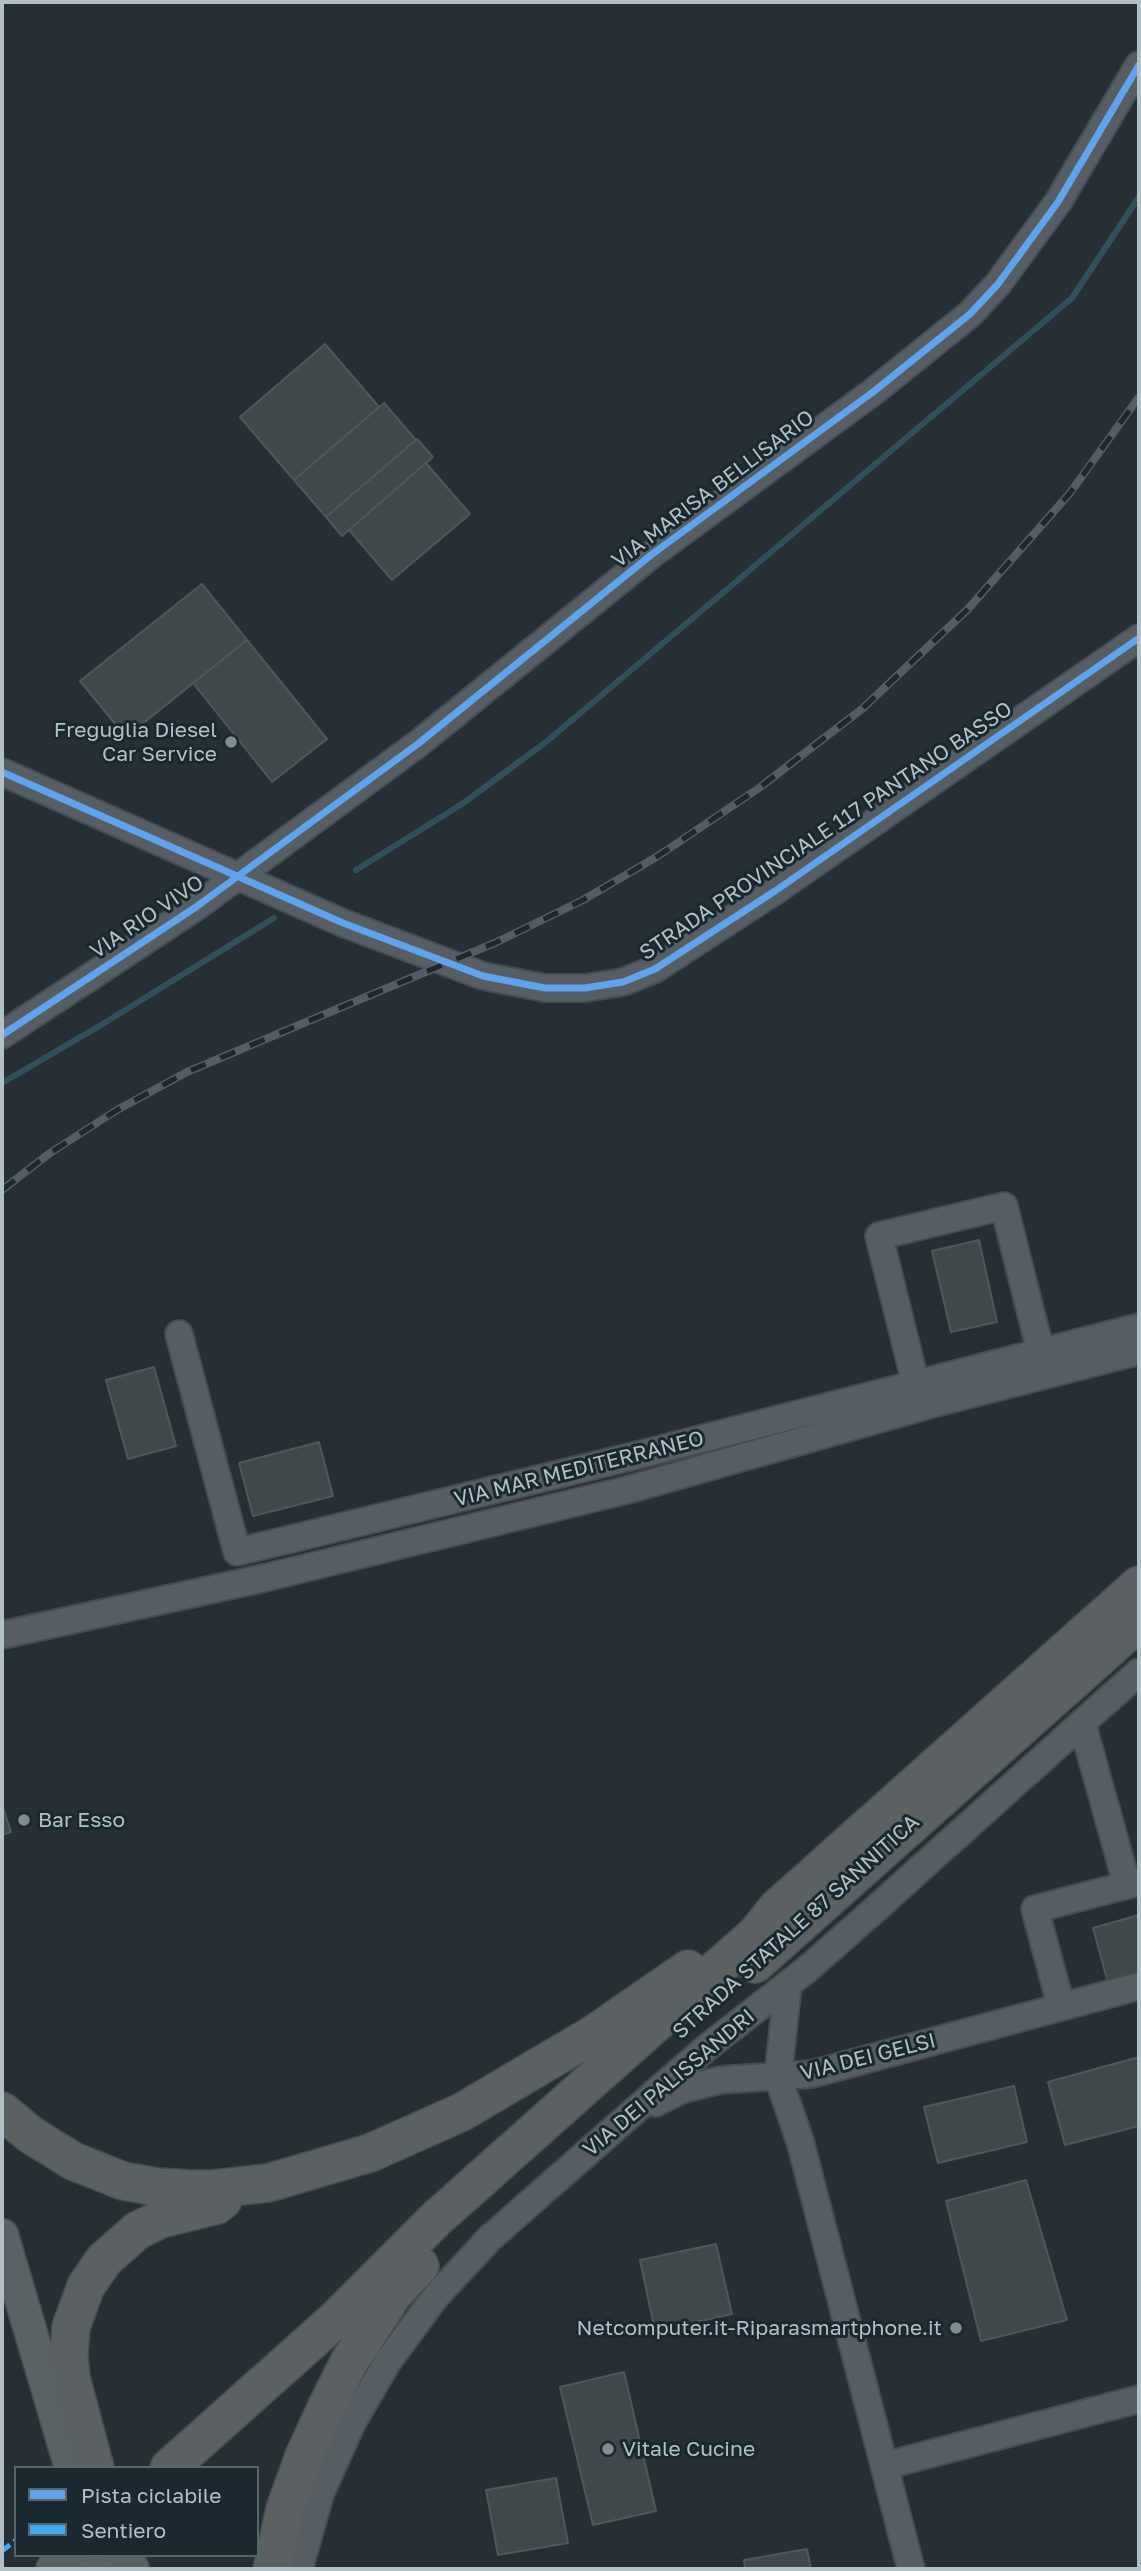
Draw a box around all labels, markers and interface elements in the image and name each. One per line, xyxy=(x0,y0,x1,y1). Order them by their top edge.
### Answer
street label: VIA MARISA BELLISARIO xyxy=(607,405,819,573)
street label: STRADA PROVINCIALE 117 PANTANO BASSO xyxy=(635,696,1017,966)
place label: Freguglia Diesel Car Service xyxy=(54,717,217,767)
marker: Freguglia Diesel Car Service xyxy=(223,734,239,750)
street label: VIA RIO VIVO xyxy=(85,870,209,964)
street label: VIA MAR MEDITERRANEO xyxy=(452,1426,706,1512)
place label: Bar Esso xyxy=(38,1807,125,1833)
street label: STRADA STATALE 87 SANNITICA xyxy=(667,1810,925,2044)
marker: Bar Esso xyxy=(16,1812,32,1828)
street label: VIA DEI PALISSANDRI xyxy=(578,2004,760,2162)
street label: VIA DEI GELSI xyxy=(798,2028,938,2086)
place label: Netcomputer.it-Riparasmartphone.it xyxy=(577,2315,942,2341)
marker: Netcomputer.it-Riparasmartphone.it xyxy=(948,2320,964,2336)
place label: Vitale Cucine xyxy=(622,2436,755,2462)
marker: Vitale Cucine xyxy=(600,2441,616,2457)
legend xyxy=(14,2466,259,2557)
text: Pista ciclabile xyxy=(81,2482,221,2508)
text: Sentiero xyxy=(81,2517,166,2543)

